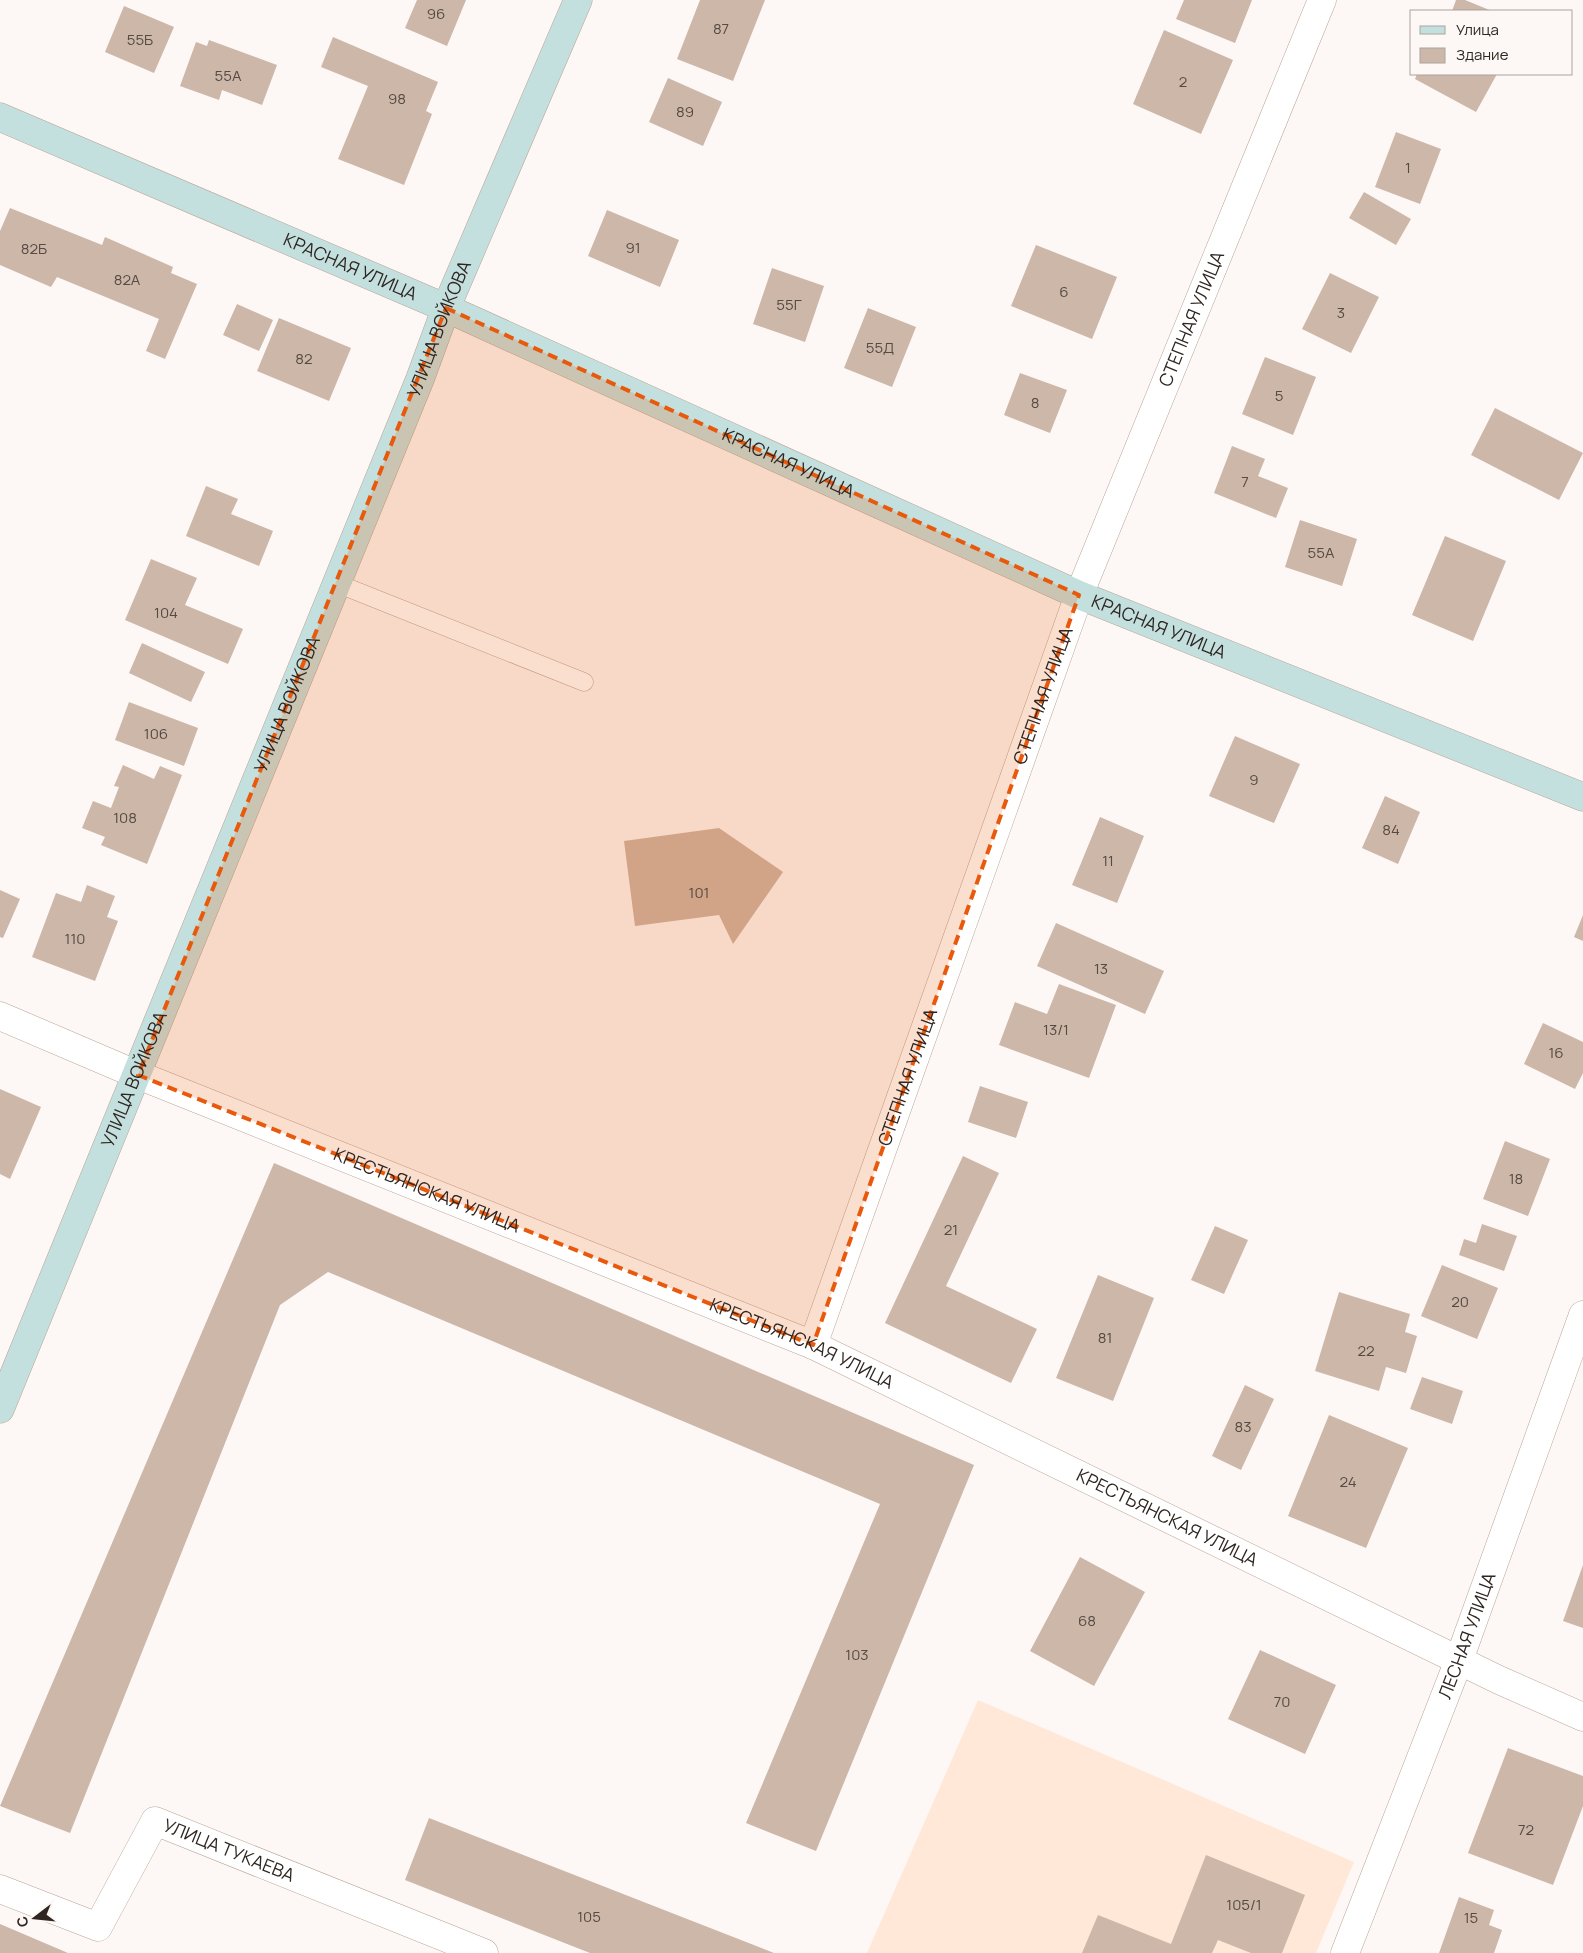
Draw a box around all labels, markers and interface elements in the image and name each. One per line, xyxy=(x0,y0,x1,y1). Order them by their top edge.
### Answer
house number: 96 xyxy=(427,3,445,24)
legend xyxy=(1410,10,1573,75)
house number: 87 xyxy=(713,18,729,39)
text: Улица xyxy=(1456,19,1499,40)
house number: 55Б xyxy=(127,29,153,50)
text: Здание xyxy=(1456,44,1509,65)
house number: 55А xyxy=(215,65,242,86)
house number: 2 xyxy=(1179,71,1187,92)
house number: 98 xyxy=(388,88,406,109)
house number: 89 xyxy=(676,101,694,122)
house number: 1 xyxy=(1405,157,1411,178)
street label: КРАСНАЯ УЛИЦА xyxy=(280,227,422,305)
house number: 91 xyxy=(625,237,641,258)
house number: 82Б xyxy=(21,238,47,259)
street label: СТЕПНАЯ УЛИЦА xyxy=(1152,247,1229,390)
street label: УЛИЦА ВОЙКОВА xyxy=(401,256,476,401)
house number: 82А xyxy=(114,269,141,290)
house number: 6 xyxy=(1059,281,1069,302)
house number: 55Г xyxy=(776,294,802,315)
house number: 3 xyxy=(1337,302,1345,323)
house number: 55Д xyxy=(866,337,894,358)
house number: 82 xyxy=(295,348,313,369)
house number: 5 xyxy=(1275,385,1283,406)
house number: 8 xyxy=(1031,392,1039,413)
street label: КРАСНАЯ УЛИЦА xyxy=(719,422,859,503)
house number: 7 xyxy=(1241,471,1249,492)
house number: 55А xyxy=(1308,542,1335,563)
street label: КРАСНАЯ УЛИЦА xyxy=(1088,588,1230,664)
house number: 104 xyxy=(154,602,178,623)
street label: СТЕПНАЯ УЛИЦА xyxy=(1007,623,1078,767)
street label: УЛИЦА ВОЙКОВА xyxy=(248,632,325,776)
house number: 106 xyxy=(144,723,168,744)
house number: 9 xyxy=(1249,769,1259,790)
house number: 108 xyxy=(113,807,137,828)
house number: 84 xyxy=(1382,819,1400,840)
house number: 11 xyxy=(1102,850,1114,871)
house number: 101 xyxy=(689,882,709,903)
house number: 110 xyxy=(65,928,85,949)
house number: 13 xyxy=(1094,958,1108,979)
street label: СТЕПНАЯ УЛИЦА xyxy=(872,1004,943,1149)
street label: УЛИЦА ВОЙКОВА xyxy=(95,1007,172,1151)
house number: 13/1 xyxy=(1043,1019,1069,1040)
house number: 16 xyxy=(1548,1042,1564,1063)
street label: КРЕСТЬЯНСКАЯ УЛИЦА xyxy=(330,1141,524,1238)
house number: 18 xyxy=(1509,1168,1523,1189)
house number: 21 xyxy=(944,1219,958,1240)
house number: 20 xyxy=(1451,1291,1469,1312)
street label: КРЕСТЬЯНСКАЯ УЛИЦА xyxy=(706,1292,899,1394)
house number: 81 xyxy=(1098,1327,1112,1348)
house number: 22 xyxy=(1357,1340,1375,1361)
house number: 83 xyxy=(1234,1416,1252,1437)
street label: КРЕСТЬЯНСКАЯ УЛИЦА xyxy=(1073,1463,1263,1572)
house number: 24 xyxy=(1339,1471,1357,1492)
street label: ЛЕСНАЯ УЛИЦА xyxy=(1432,1568,1501,1702)
house number: 68 xyxy=(1078,1610,1096,1631)
house number: 103 xyxy=(845,1644,869,1665)
house number: 70 xyxy=(1274,1691,1290,1712)
street label: УЛИЦА ТУКАЕВА xyxy=(160,1813,299,1887)
house number: 72 xyxy=(1518,1819,1534,1840)
north arrow xyxy=(10,1893,60,1943)
house number: 105/1 xyxy=(1226,1894,1262,1915)
house number: 105 xyxy=(577,1906,601,1927)
house number: 15 xyxy=(1464,1907,1478,1928)
text: С xyxy=(11,1914,33,1929)

